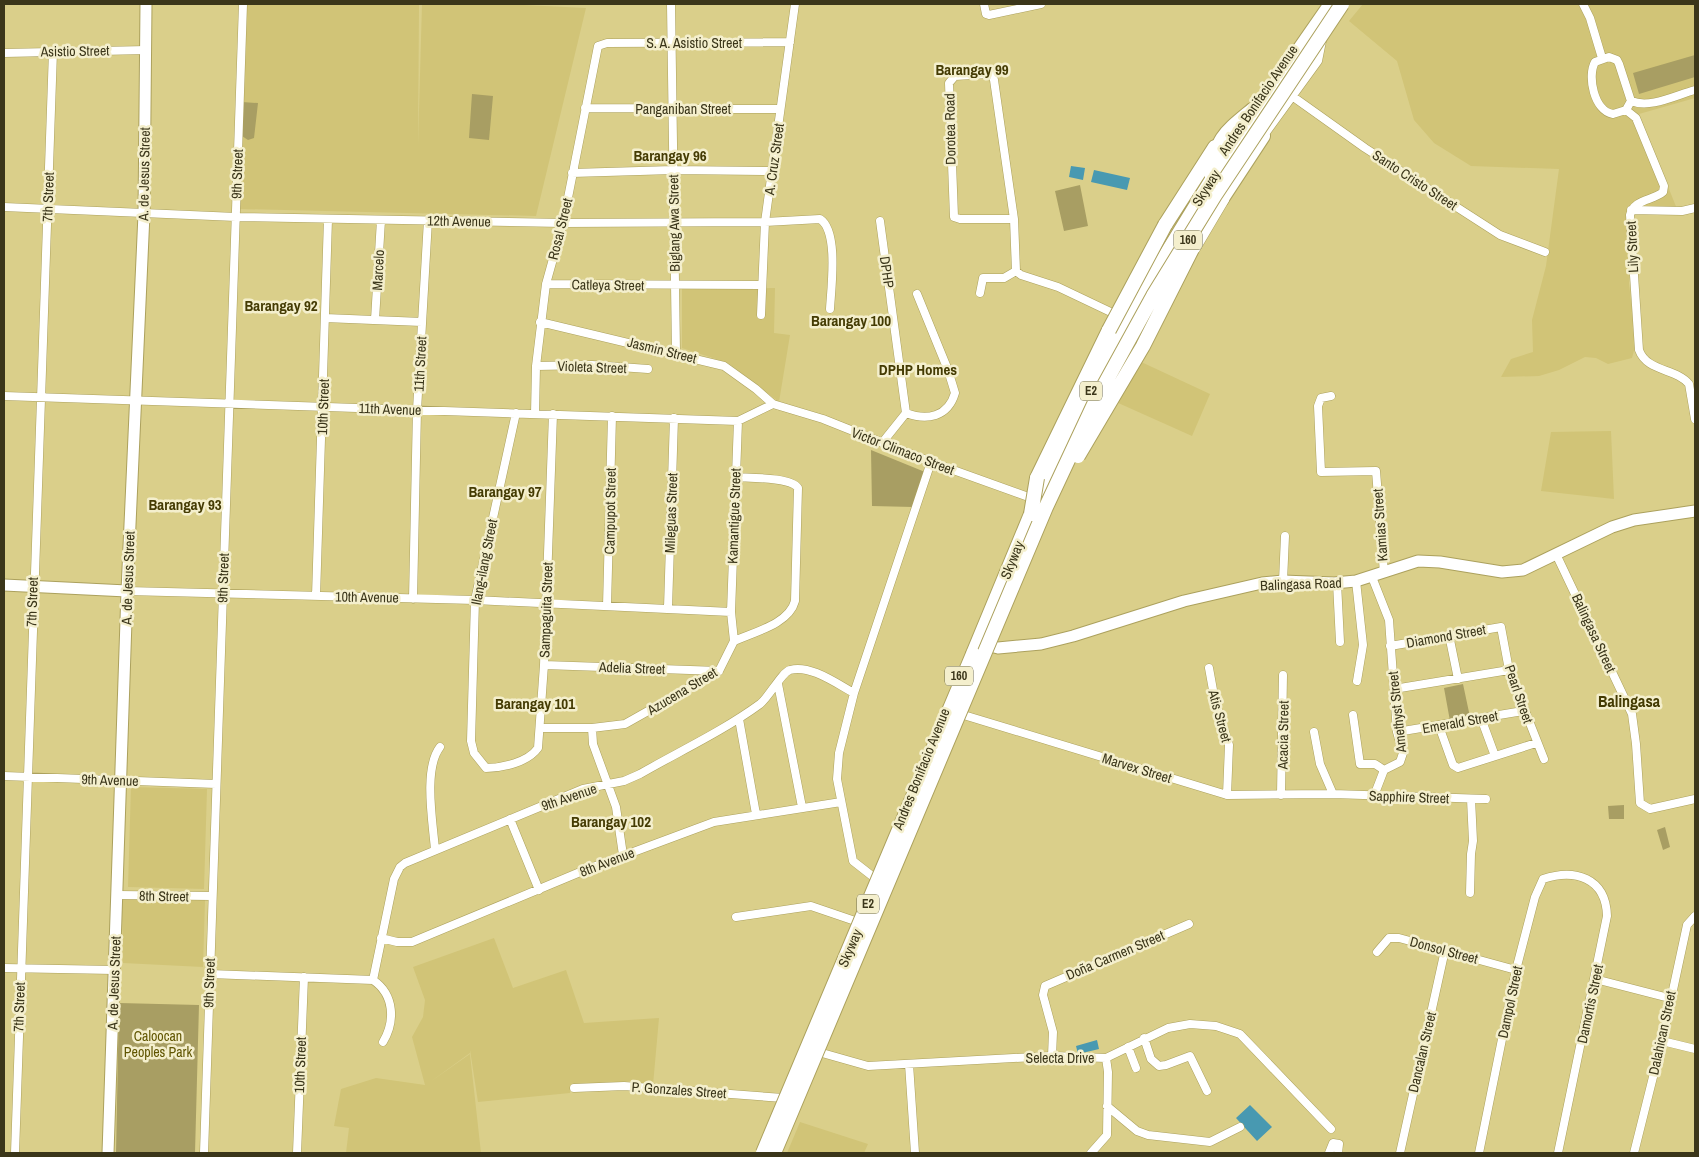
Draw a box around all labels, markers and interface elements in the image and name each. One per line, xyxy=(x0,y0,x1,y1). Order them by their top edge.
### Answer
street label: S. A. Asistio Street xyxy=(646,34,742,52)
street label: Asistio Street xyxy=(39,41,110,61)
street label: Andres Bonifacio Avenue xyxy=(1214,41,1302,159)
district label: Barangay 99 xyxy=(935,59,1009,80)
street label: Dorotea Road xyxy=(940,93,960,165)
street label: Panganiban Street xyxy=(635,100,731,118)
street label: A. Cruz Street xyxy=(760,122,788,197)
street label: A. de Jesus Street xyxy=(134,127,154,222)
district label: Barangay 96 xyxy=(633,145,707,166)
street label: Santo Cristo Street xyxy=(1369,146,1461,214)
street label: 9th Street xyxy=(227,149,247,199)
street label: Skyway xyxy=(1188,166,1224,210)
street label: 7th Street xyxy=(38,172,58,222)
street label: Biglang Awa Street xyxy=(664,174,684,272)
street label: Rosal Street xyxy=(544,196,576,262)
street label: 12th Avenue xyxy=(427,211,491,231)
street label: Lily Street xyxy=(1622,221,1642,273)
road number: 160 xyxy=(1174,230,1202,250)
street label: Marcelo xyxy=(368,249,388,291)
street label: DPHP xyxy=(876,255,898,289)
street label: Catleya Street xyxy=(571,275,645,295)
district label: Barangay 92 xyxy=(244,295,318,316)
district label: Barangay 100 xyxy=(811,310,891,331)
street label: Jasmin Street xyxy=(625,333,699,367)
street label: 11th Street xyxy=(410,336,430,392)
street label: Violeta Street xyxy=(557,357,627,377)
district label: DPHP Homes xyxy=(879,359,957,380)
street label: 10th Street xyxy=(313,379,333,435)
road number: E2 xyxy=(1080,382,1102,401)
street label: 11th Avenue xyxy=(358,399,422,419)
street label: Victor Climaco Street xyxy=(849,423,957,479)
street label: Campupot Street xyxy=(600,467,620,555)
street label: Kamantigue Street xyxy=(723,468,745,564)
street label: Mileguas Street xyxy=(661,473,681,553)
district label: Barangay 97 xyxy=(468,481,542,502)
street label: Kamias Street xyxy=(1368,488,1392,562)
district label: Barangay 93 xyxy=(148,494,222,515)
street label: Ilang-ilang Street xyxy=(467,517,501,607)
street label: A. de Jesus Street xyxy=(117,531,139,626)
street label: Skyway xyxy=(996,538,1028,582)
street label: 9th Street xyxy=(213,553,233,603)
street label: Sampaguita Street xyxy=(535,562,557,658)
street label: Balingasa Road xyxy=(1260,574,1342,594)
street label: 7th Street xyxy=(22,577,42,627)
street label: 10th Avenue xyxy=(335,587,399,607)
street label: Balingasa Street xyxy=(1568,591,1620,675)
street label: Diamond Street xyxy=(1405,620,1487,652)
street label: Adelia Street xyxy=(598,658,665,678)
street label: Pearl Street xyxy=(1501,662,1537,726)
street label: Azucena Street xyxy=(643,663,720,719)
road number: 160 xyxy=(945,666,973,686)
street label: Amethyst Street xyxy=(1384,670,1410,755)
street label: Atis Street xyxy=(1204,687,1236,744)
district label: Balingasa xyxy=(1598,690,1661,712)
district label: Barangay 101 xyxy=(495,693,575,714)
street label: Acacia Street xyxy=(1273,700,1293,771)
street label: Andres Bonifacio Avenue xyxy=(888,706,954,833)
street label: Emerald Street xyxy=(1421,706,1499,738)
street label: Marvex Street xyxy=(1100,749,1174,787)
street label: 9th Avenue xyxy=(81,770,139,790)
street label: 9th Avenue xyxy=(539,779,599,815)
street label: Sapphire Street xyxy=(1368,787,1450,807)
district label: Barangay 102 xyxy=(571,811,651,832)
street label: 8th Avenue xyxy=(577,843,637,881)
street label: 8th Street xyxy=(139,887,189,905)
road number: E2 xyxy=(857,894,879,914)
street label: Skyway xyxy=(834,926,866,970)
street label: Doña Carmen Street xyxy=(1063,926,1167,984)
street label: Donsol Street xyxy=(1408,932,1480,968)
street label: A. de Jesus Street xyxy=(103,936,125,1031)
street label: 9th Street xyxy=(199,958,219,1008)
street label: Damortis Street xyxy=(1573,963,1607,1045)
street label: Dampol Street xyxy=(1494,964,1526,1040)
street label: 7th Street xyxy=(9,982,29,1032)
street label: Dalahican Street xyxy=(1644,989,1680,1077)
street label: Dancalan Street xyxy=(1404,1010,1440,1094)
park label: Caloocan Peoples Park xyxy=(124,1027,192,1061)
street label: 10th Street xyxy=(290,1037,310,1093)
street label: Selecta Drive xyxy=(1026,1049,1094,1067)
street label: P. Gonzales Street xyxy=(631,1078,727,1102)

